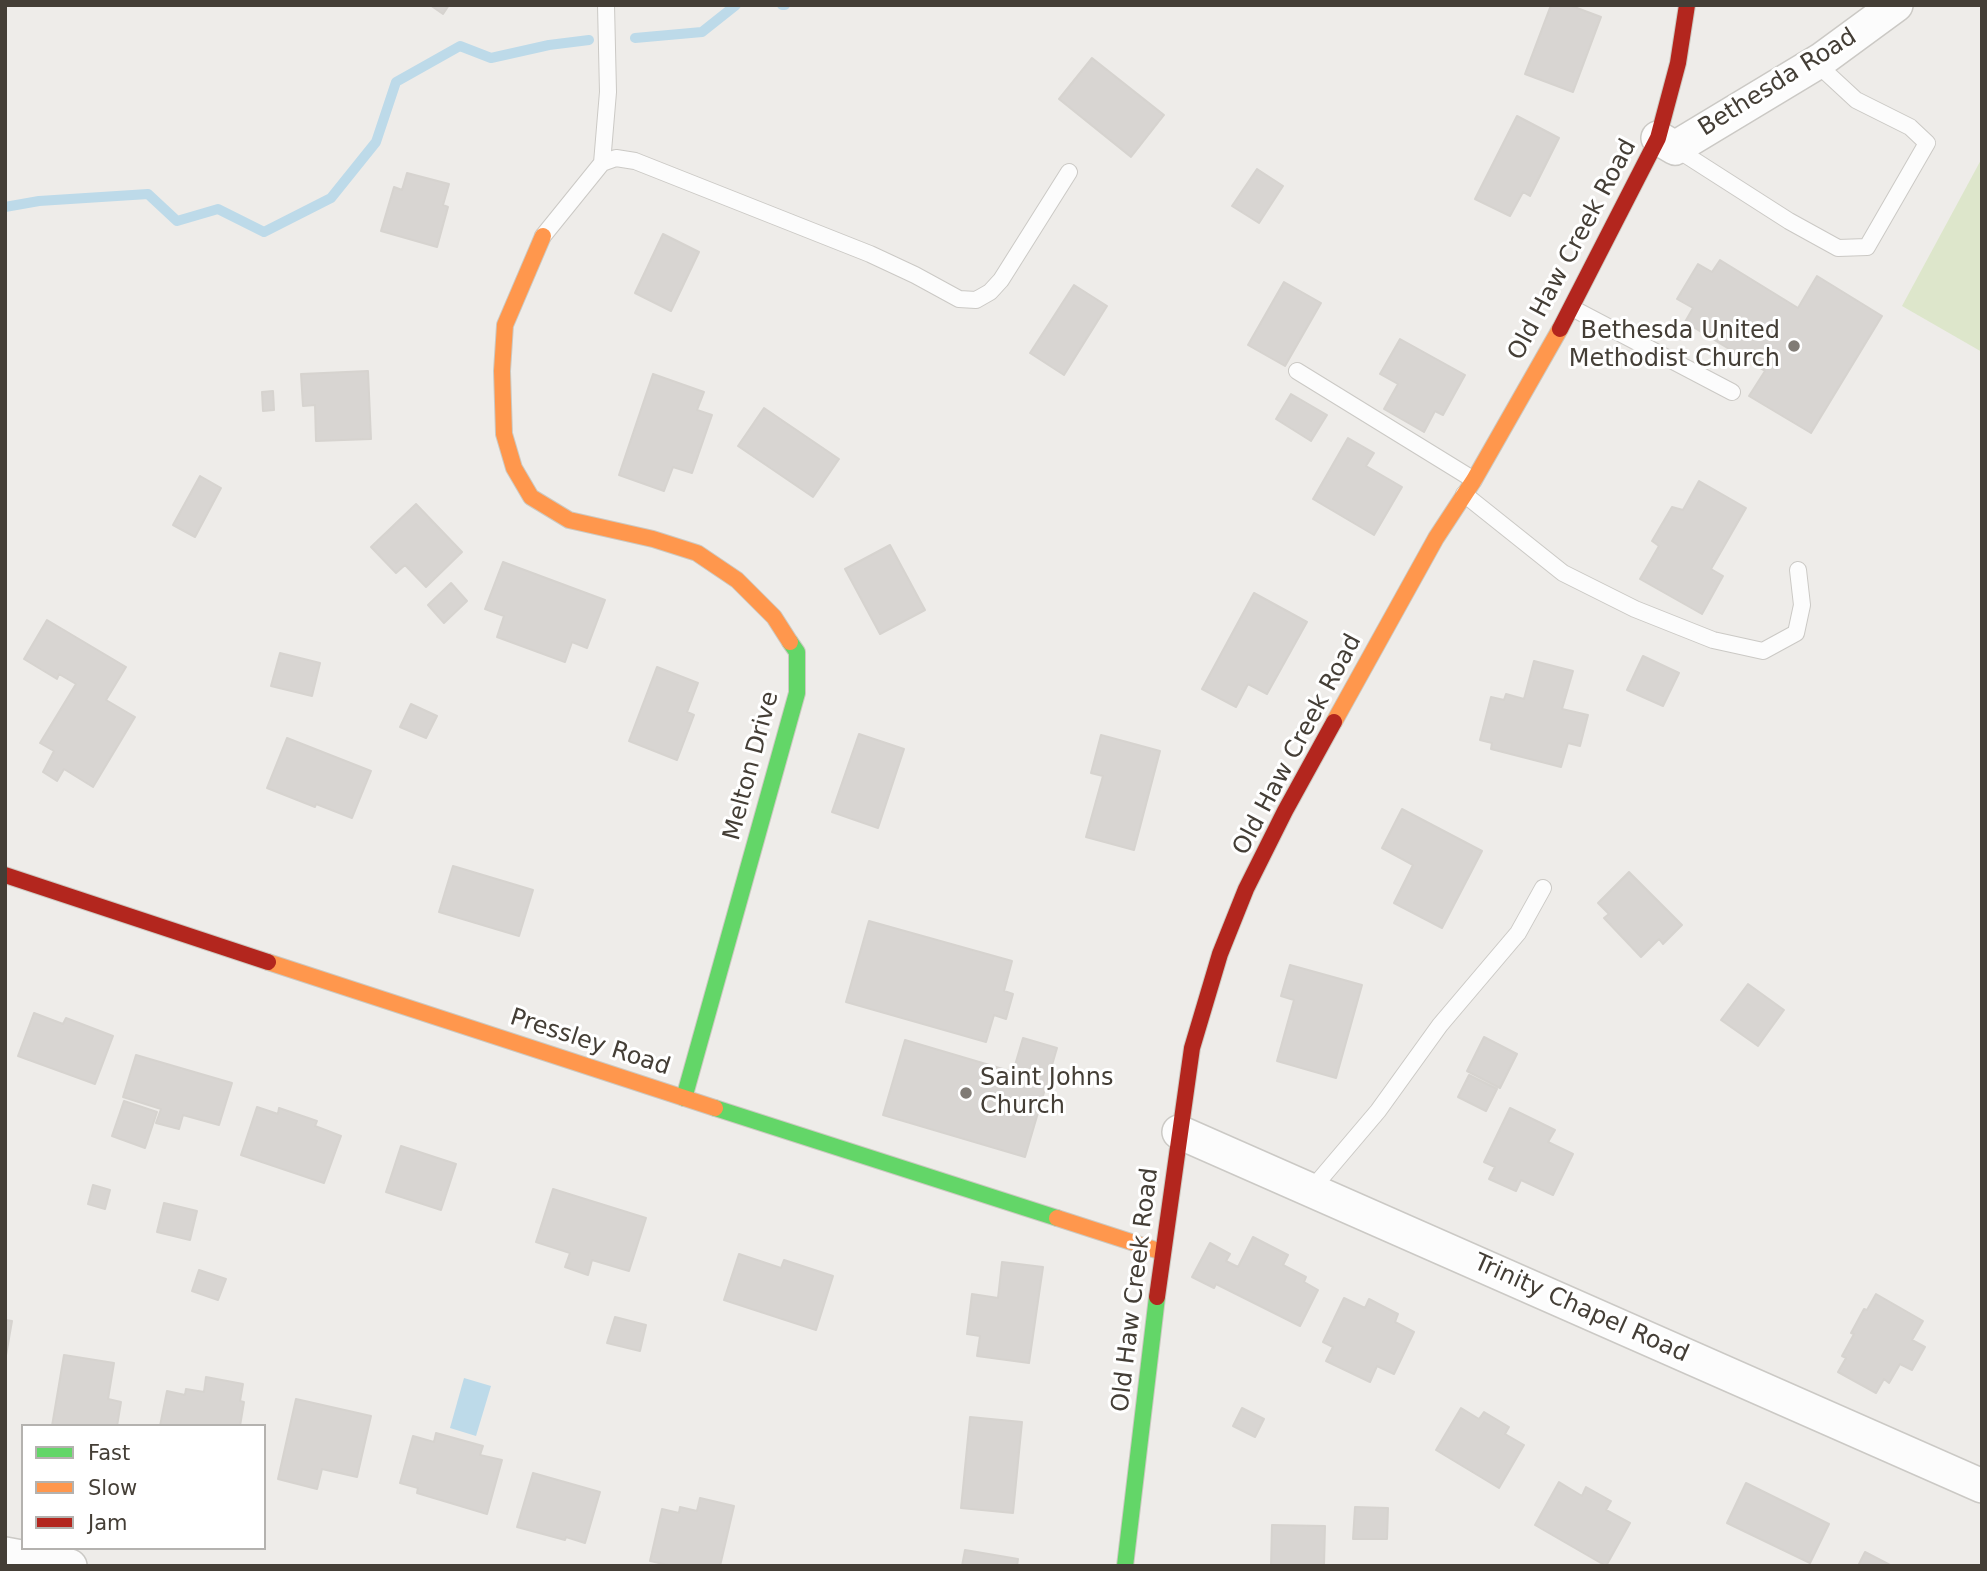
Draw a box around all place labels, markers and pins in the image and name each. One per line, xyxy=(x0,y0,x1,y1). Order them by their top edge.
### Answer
place label: Bethesda United Methodist Church xyxy=(1569,318,1780,374)
marker: Bethesda United Methodist Church xyxy=(1786,338,1802,354)
place label: Saint Johns Church xyxy=(980,1065,1114,1121)
marker: Saint Johns Church xyxy=(958,1085,974,1101)

